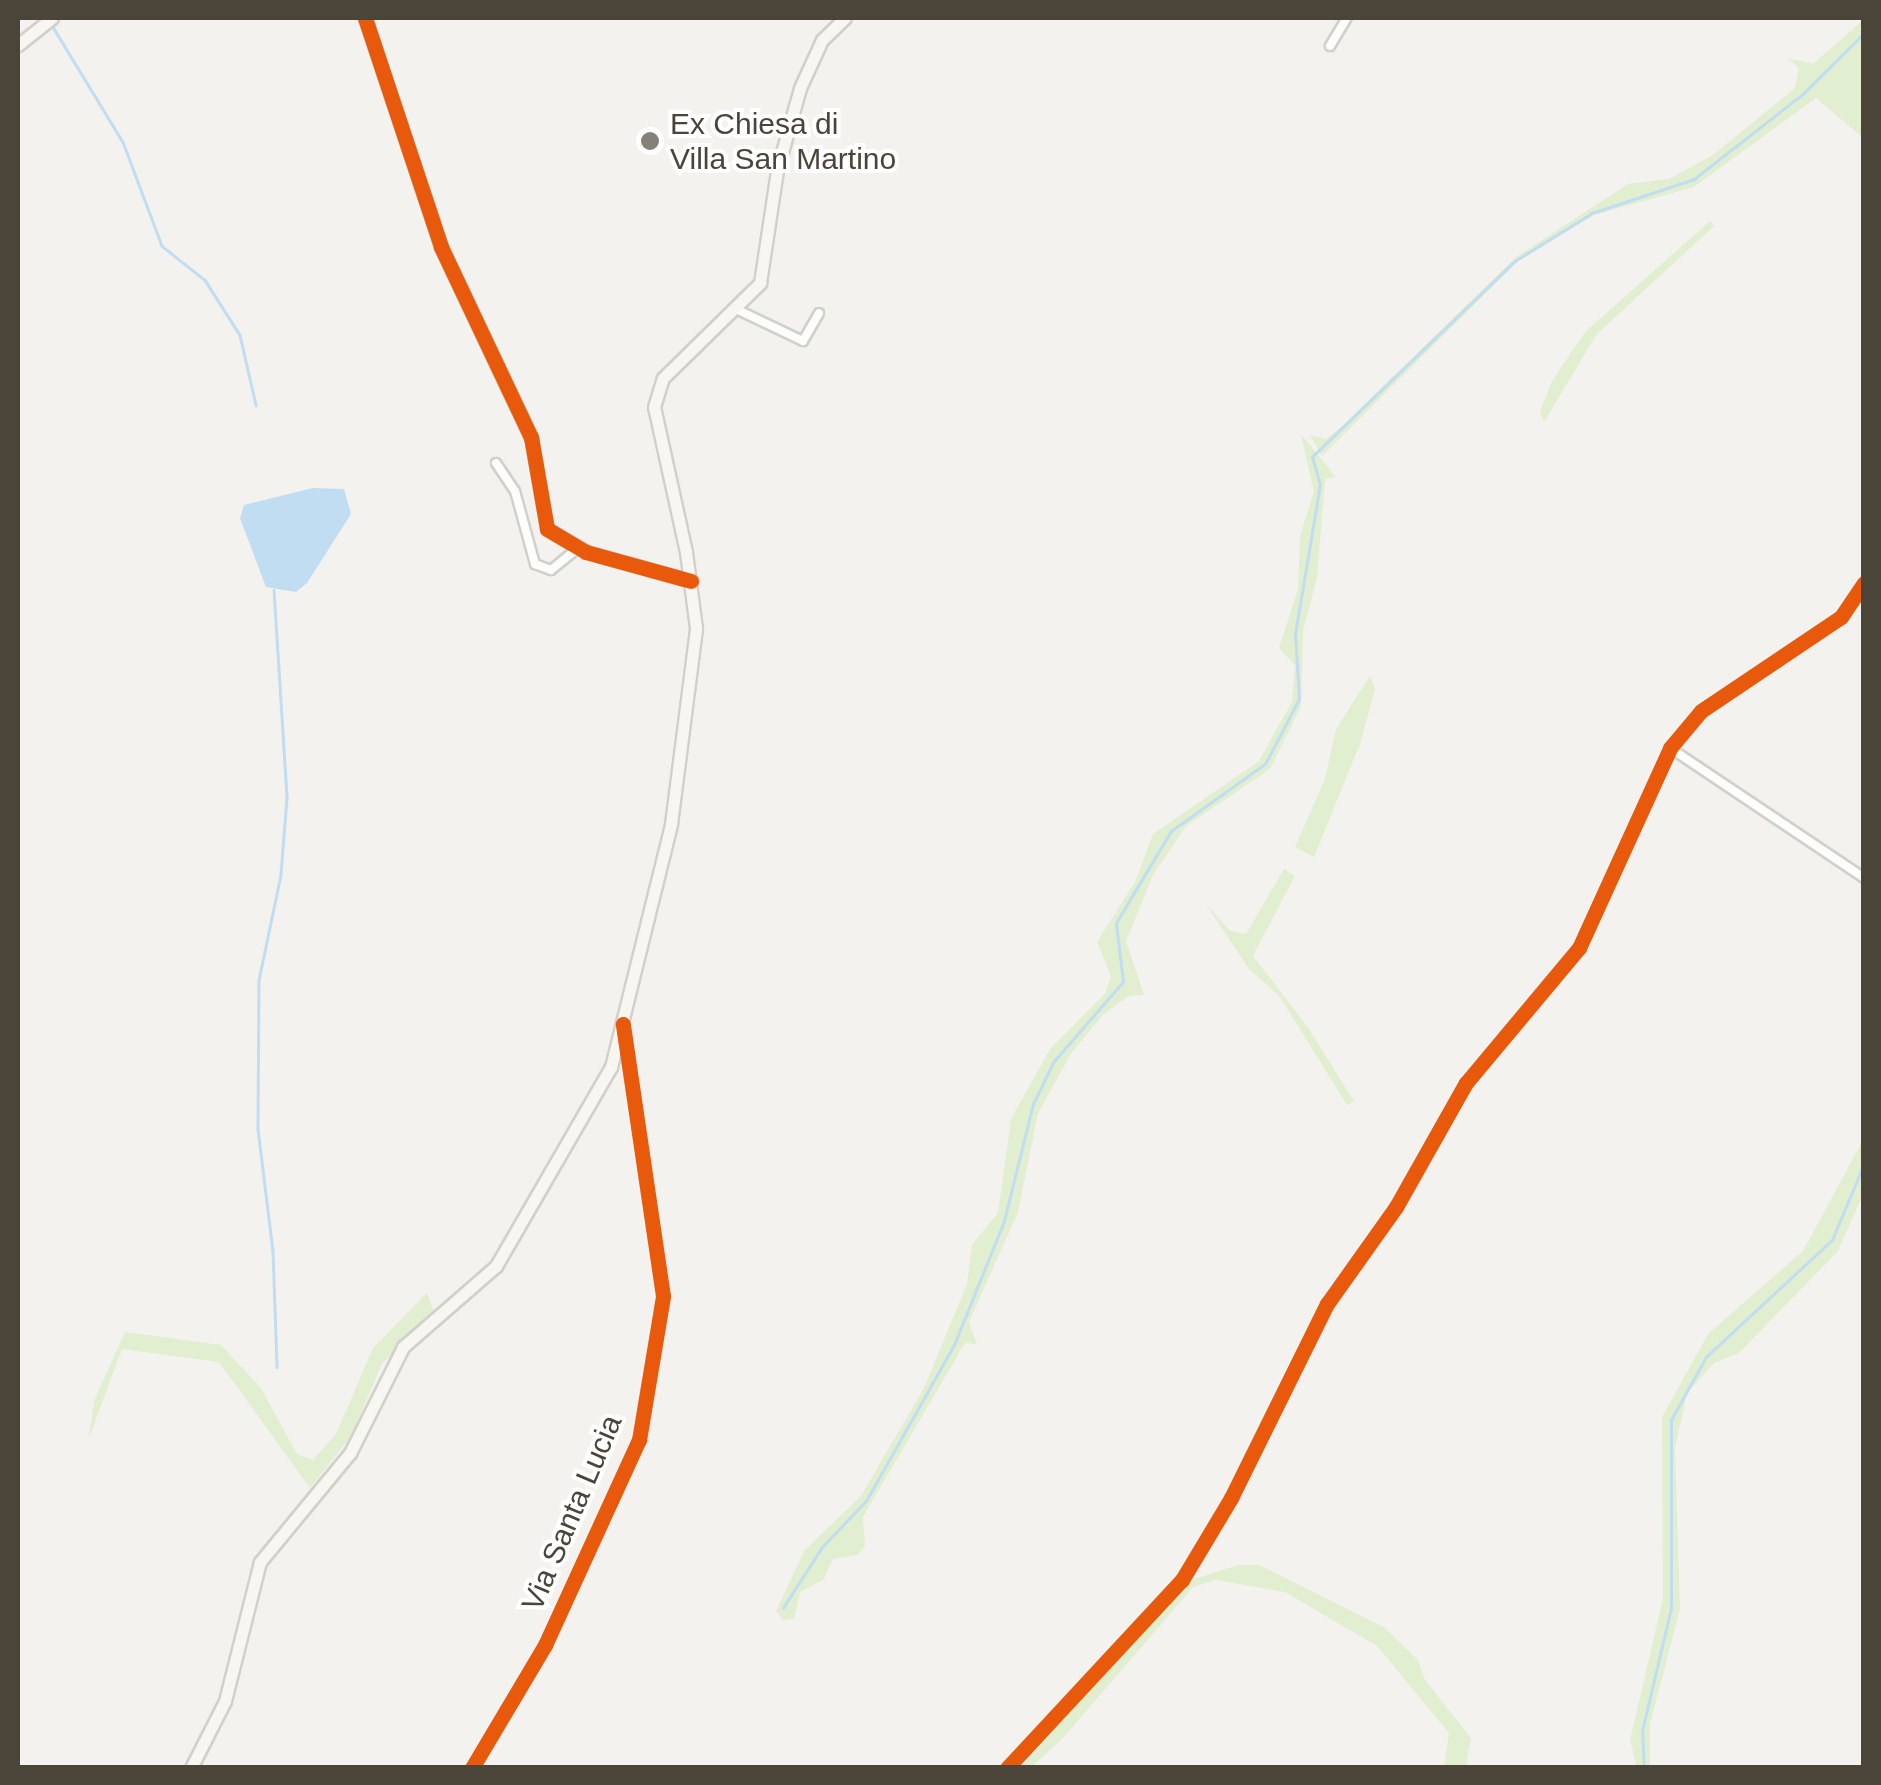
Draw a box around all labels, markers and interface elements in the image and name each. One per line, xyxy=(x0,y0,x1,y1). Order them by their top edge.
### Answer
place label: Ex Chiesa di Villa San Martino xyxy=(670,106,896,176)
marker: Ex Chiesa di Villa San Martino xyxy=(639,130,661,152)
street label: Via Santa Lucia xyxy=(514,1409,630,1617)

